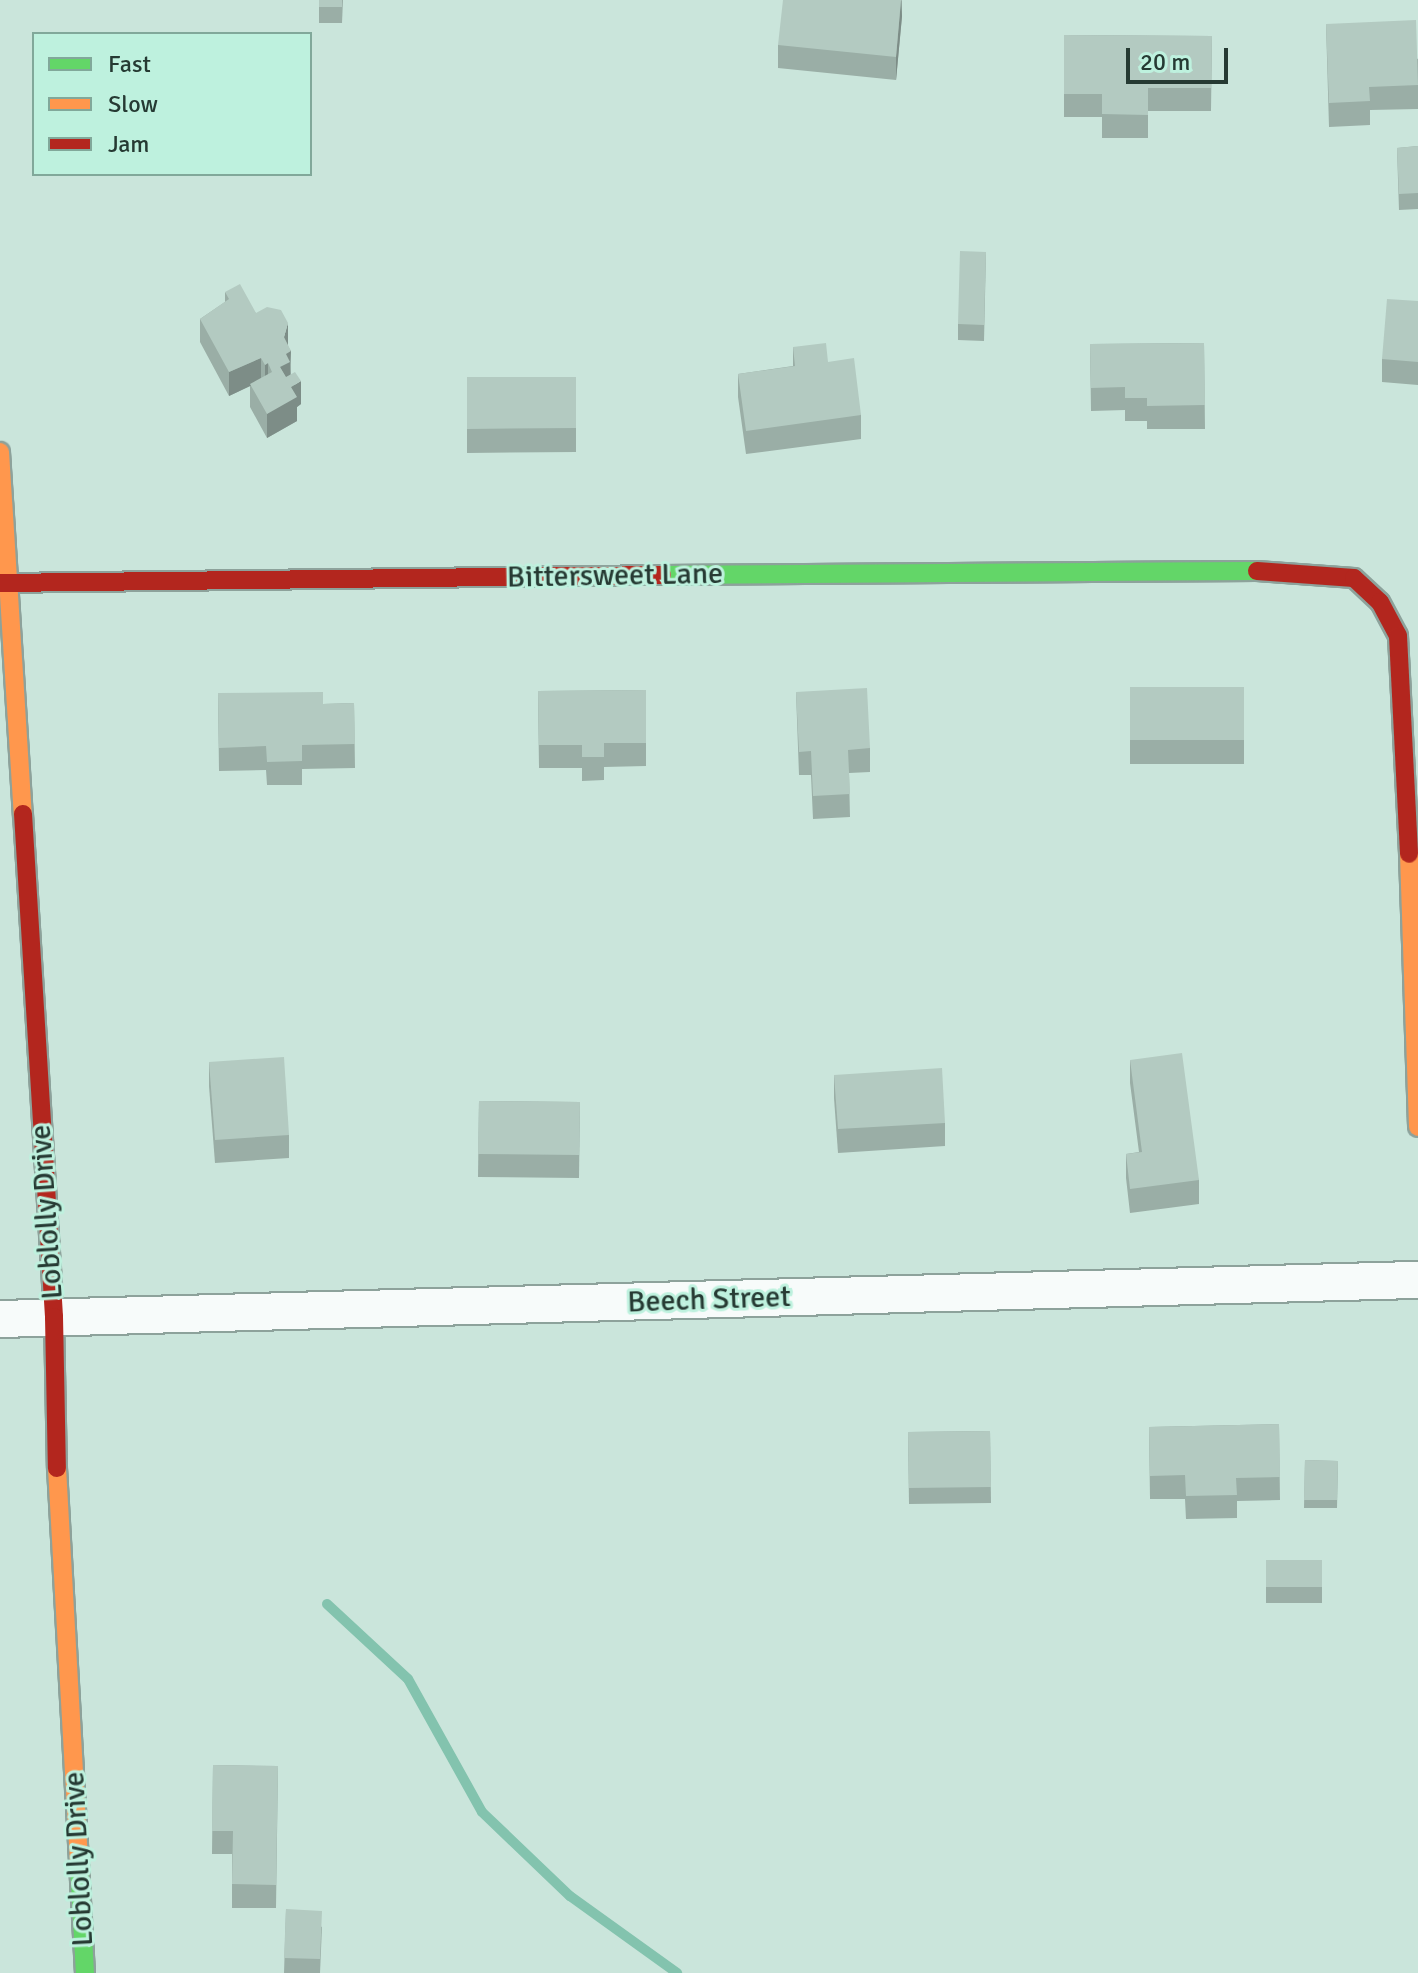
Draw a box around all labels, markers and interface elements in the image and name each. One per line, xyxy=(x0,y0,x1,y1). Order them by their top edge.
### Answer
legend xyxy=(32,32,312,176)
scale bar xyxy=(1130,32,1232,82)
text: 20 m xyxy=(1140,47,1190,77)
text: Fast xyxy=(108,49,151,79)
text: Slow xyxy=(108,89,158,119)
text: Jam xyxy=(108,129,149,159)
street label: Bittersweet Lane xyxy=(507,556,723,596)
street label: Loblolly Drive xyxy=(23,1123,71,1301)
street label: Beech Street xyxy=(627,1279,791,1321)
street label: Loblolly Drive xyxy=(56,1771,102,1947)

